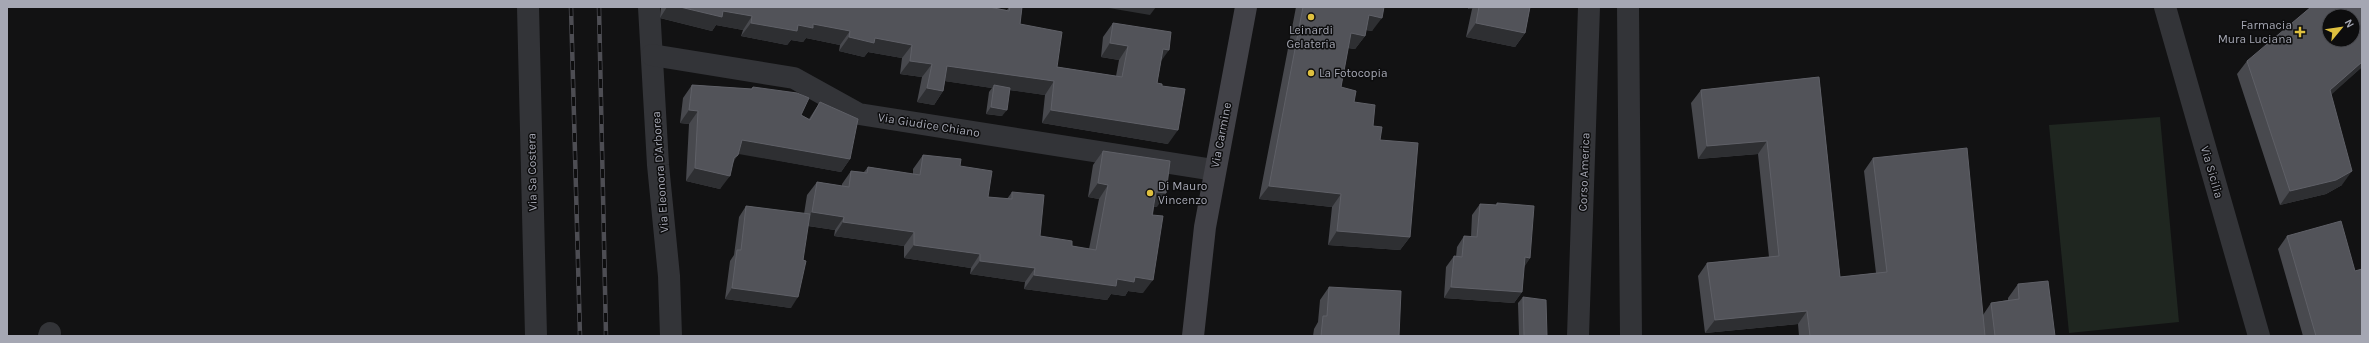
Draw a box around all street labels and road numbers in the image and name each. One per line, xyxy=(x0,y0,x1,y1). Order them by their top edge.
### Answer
street label: Via Carmine xyxy=(1208,101,1234,169)
street label: Via Giudice Chiano xyxy=(877,110,981,140)
street label: Via Eleonora D'Arborea xyxy=(649,111,671,233)
street label: Corso America xyxy=(1576,132,1592,212)
street label: Via Sa Costera xyxy=(524,133,540,211)
street label: Via Sicilia xyxy=(2198,144,2226,200)

